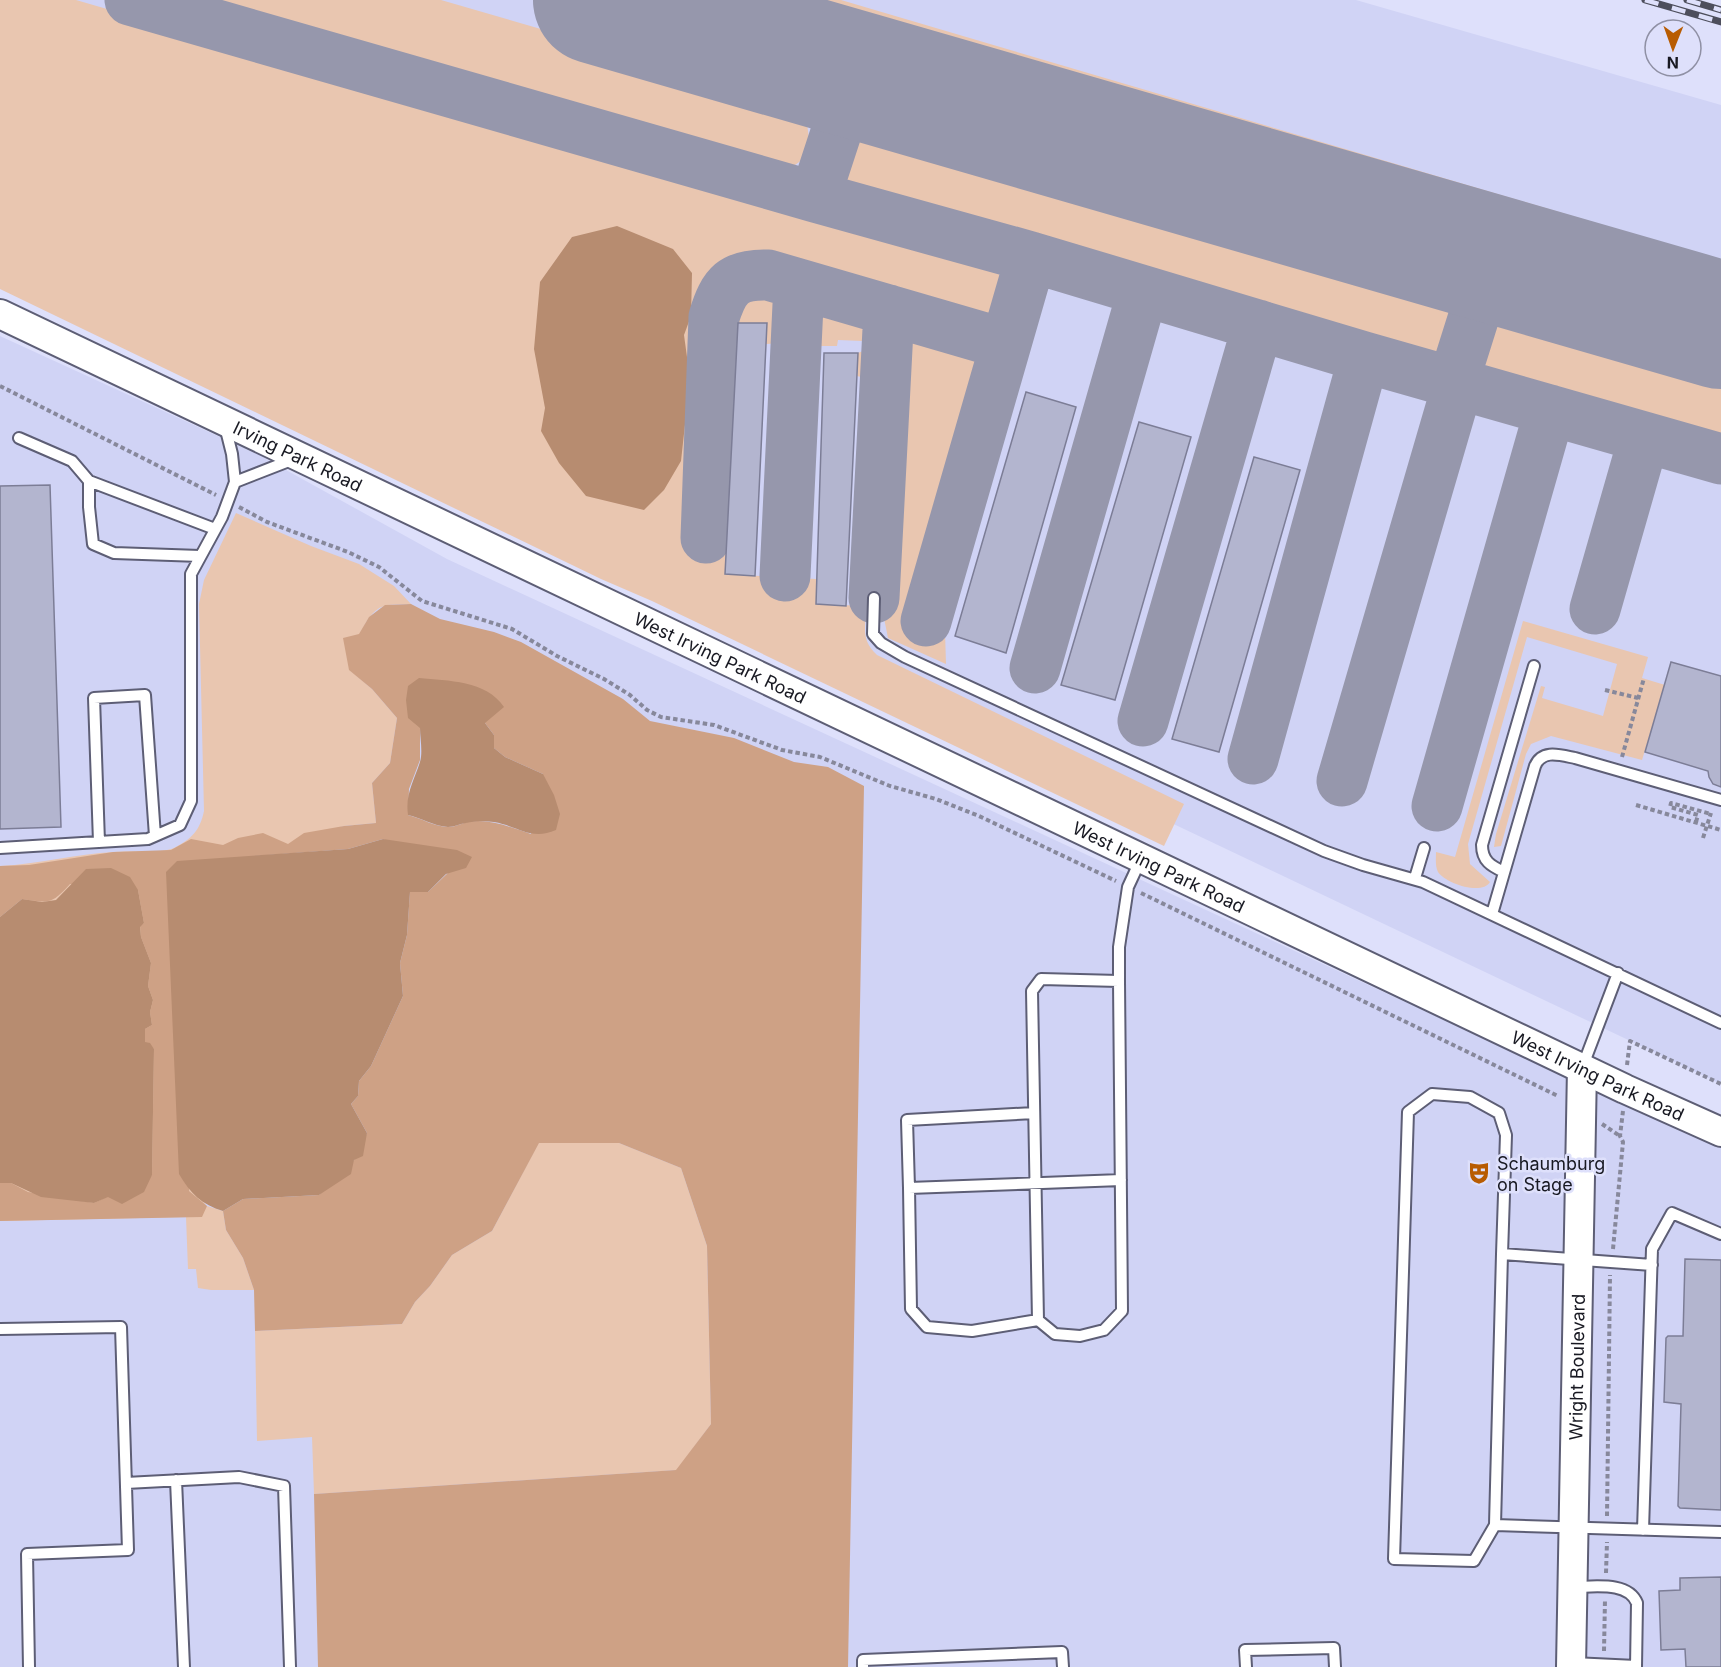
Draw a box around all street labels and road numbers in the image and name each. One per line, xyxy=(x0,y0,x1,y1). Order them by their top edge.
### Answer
street label: Irving Park Road xyxy=(230,416,366,496)
street label: West Irving Park Road xyxy=(631,608,810,707)
street label: West Irving Park Road xyxy=(1070,817,1248,917)
street label: West Irving Park Road xyxy=(1508,1026,1687,1125)
street label: Wright Boulevard xyxy=(1565,1294,1588,1441)

